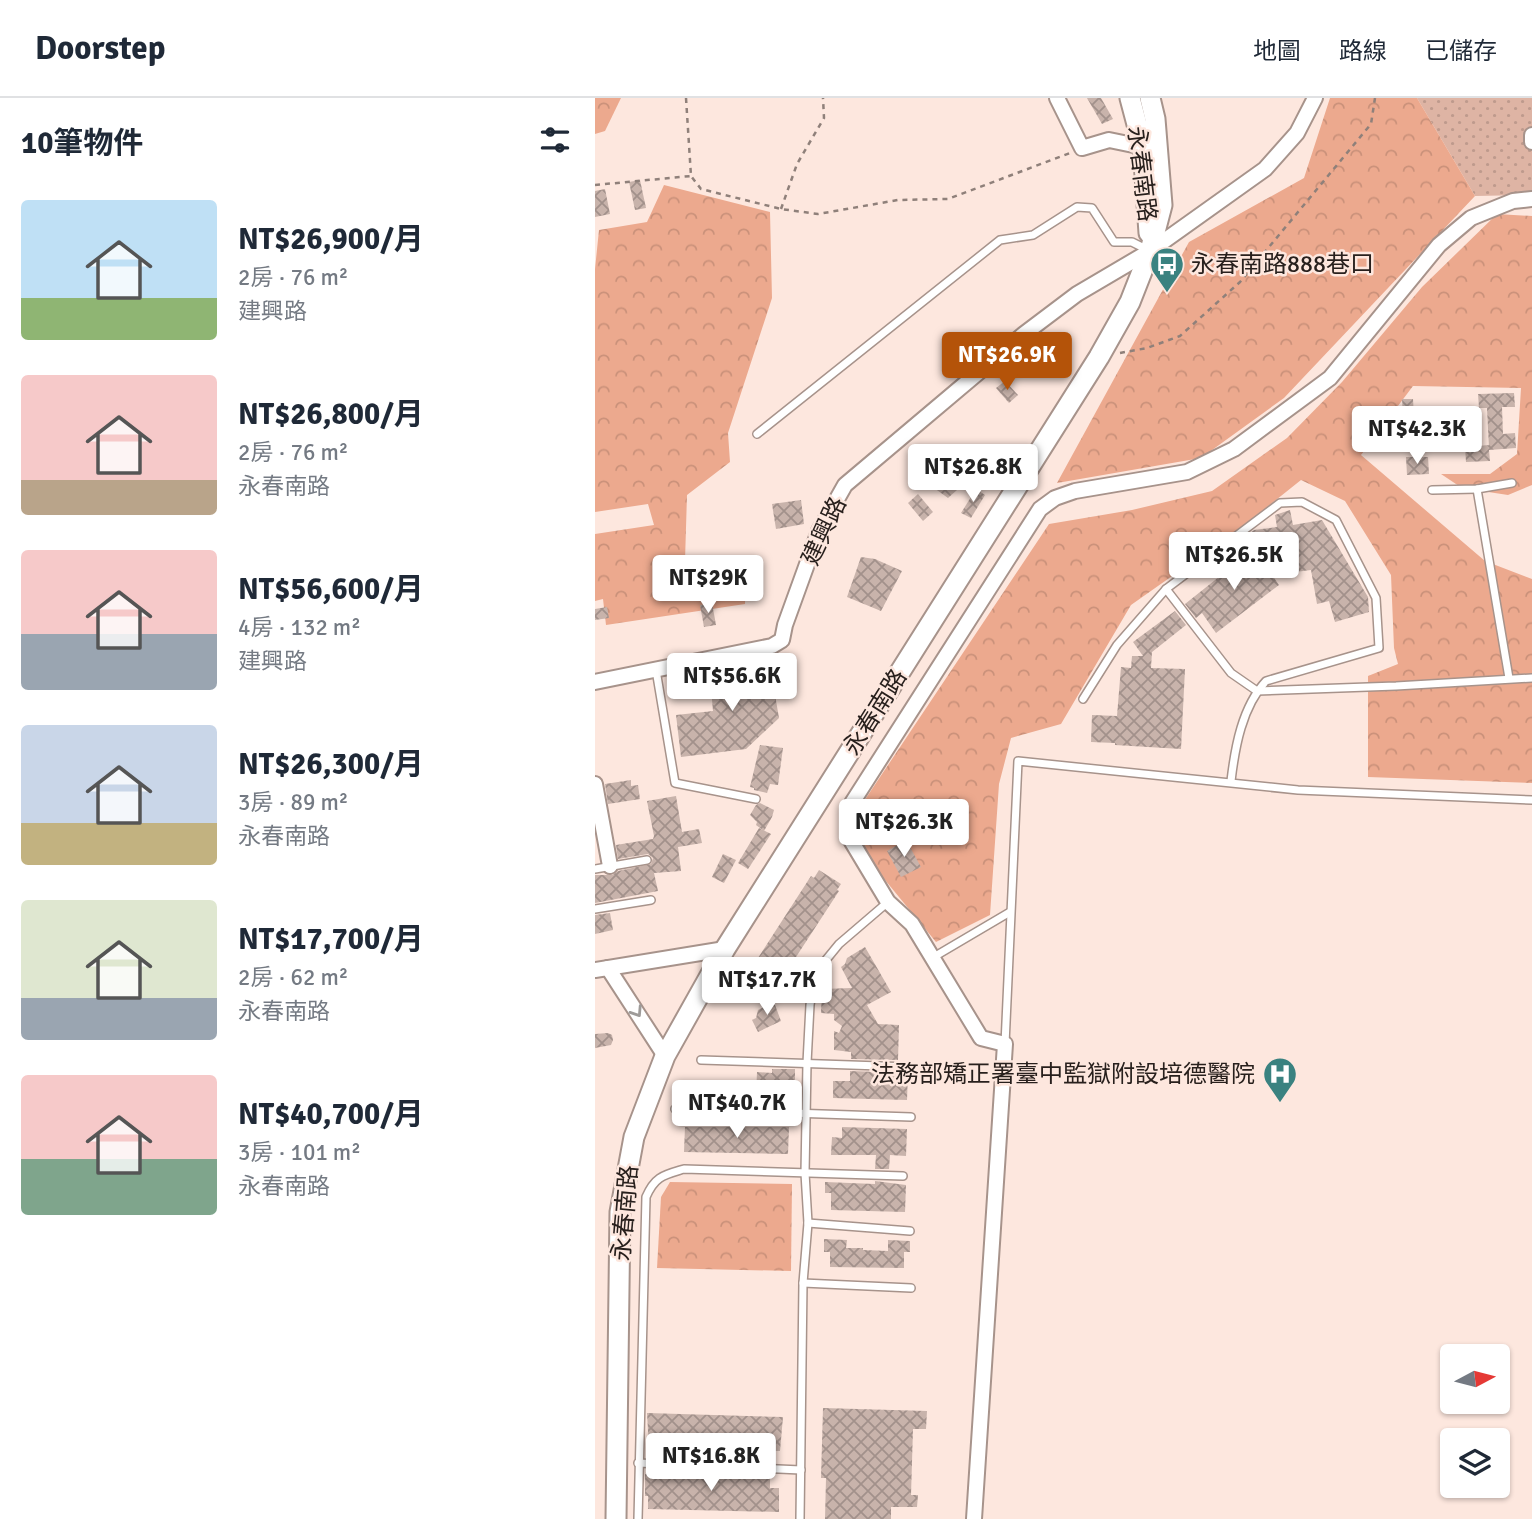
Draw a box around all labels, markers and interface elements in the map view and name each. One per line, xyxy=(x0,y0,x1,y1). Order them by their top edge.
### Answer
text: Doorstep xyxy=(35,28,165,69)
text: 地圖 xyxy=(1253,36,1301,66)
text: 路線 xyxy=(1339,36,1387,66)
text: 已儲存 xyxy=(1425,36,1497,66)
icon: filters xyxy=(536,121,574,159)
text: 10筆物件 xyxy=(21,125,143,162)
street label: 永春南路 xyxy=(1121,125,1163,223)
text: NT$26,900/月 xyxy=(238,221,424,258)
icon: home xyxy=(77,228,161,312)
bus stop icon: 永春南路888巷口 xyxy=(1148,245,1186,294)
place label: 永春南路888巷口 xyxy=(1191,249,1374,279)
text: 2房 · 76 m² xyxy=(238,263,348,292)
text: 建興路 xyxy=(238,297,307,326)
pin: NT$26.9K xyxy=(935,332,1079,392)
text: NT$26.9K xyxy=(958,340,1056,369)
text: NT$26,800/月 xyxy=(238,396,424,433)
icon: home xyxy=(77,403,161,487)
pin: NT$42.3K xyxy=(1345,406,1489,466)
text: NT$42.3K xyxy=(1368,414,1466,443)
text: 2房 · 76 m² xyxy=(238,438,348,467)
pin: NT$26.8K xyxy=(901,444,1045,504)
text: NT$26.8K xyxy=(924,452,1022,481)
text: 永春南路 xyxy=(238,472,330,501)
street label: 建興路 xyxy=(795,492,853,570)
pin: NT$26.5K xyxy=(1162,532,1306,592)
text: NT$26.5K xyxy=(1185,540,1283,569)
pin: NT$29K xyxy=(651,556,765,615)
text: NT$29K xyxy=(668,563,748,592)
text: NT$56,600/月 xyxy=(238,571,424,608)
icon: home xyxy=(77,578,161,662)
text: 4房 · 132 m² xyxy=(238,613,361,642)
text: 建興路 xyxy=(238,647,307,676)
pin: NT$56.6K xyxy=(660,654,804,713)
text: NT$56.6K xyxy=(683,661,781,690)
street label: 永春南路 xyxy=(837,663,913,761)
text: NT$26,300/月 xyxy=(238,746,424,783)
icon: home xyxy=(77,753,161,837)
text: 3房 · 89 m² xyxy=(238,788,348,817)
pin: NT$26.3K xyxy=(832,800,976,859)
text: NT$26.3K xyxy=(855,807,953,836)
text: 永春南路 xyxy=(238,822,330,851)
text: NT$17,700/月 xyxy=(238,921,424,958)
icon: home xyxy=(77,928,161,1012)
pin: NT$17.7K xyxy=(695,958,839,1017)
text: 2房 · 62 m² xyxy=(238,963,348,992)
text: NT$17.7K xyxy=(718,965,816,994)
text: 永春南路 xyxy=(238,997,330,1026)
one-way arrow xyxy=(628,1005,641,1018)
hospital icon: 法務部矯正署臺中監獄附設培德醫院 xyxy=(1261,1055,1299,1104)
place label: 法務部矯正署臺中監獄附設培德醫院 xyxy=(871,1059,1255,1089)
pin: NT$40.7K xyxy=(665,1080,809,1140)
text: NT$40.7K xyxy=(688,1088,786,1117)
text: NT$40,700/月 xyxy=(238,1096,424,1133)
icon: home xyxy=(77,1103,161,1187)
text: 3房 · 101 m² xyxy=(238,1138,361,1167)
street label: 永春南路 xyxy=(606,1164,644,1262)
text: 永春南路 xyxy=(238,1172,330,1201)
north arrow xyxy=(1440,1344,1510,1414)
map controls xyxy=(1440,1344,1510,1498)
button: layers xyxy=(1440,1428,1510,1498)
pin: NT$16.8K xyxy=(639,1434,783,1493)
text: NT$16.8K xyxy=(662,1441,760,1470)

